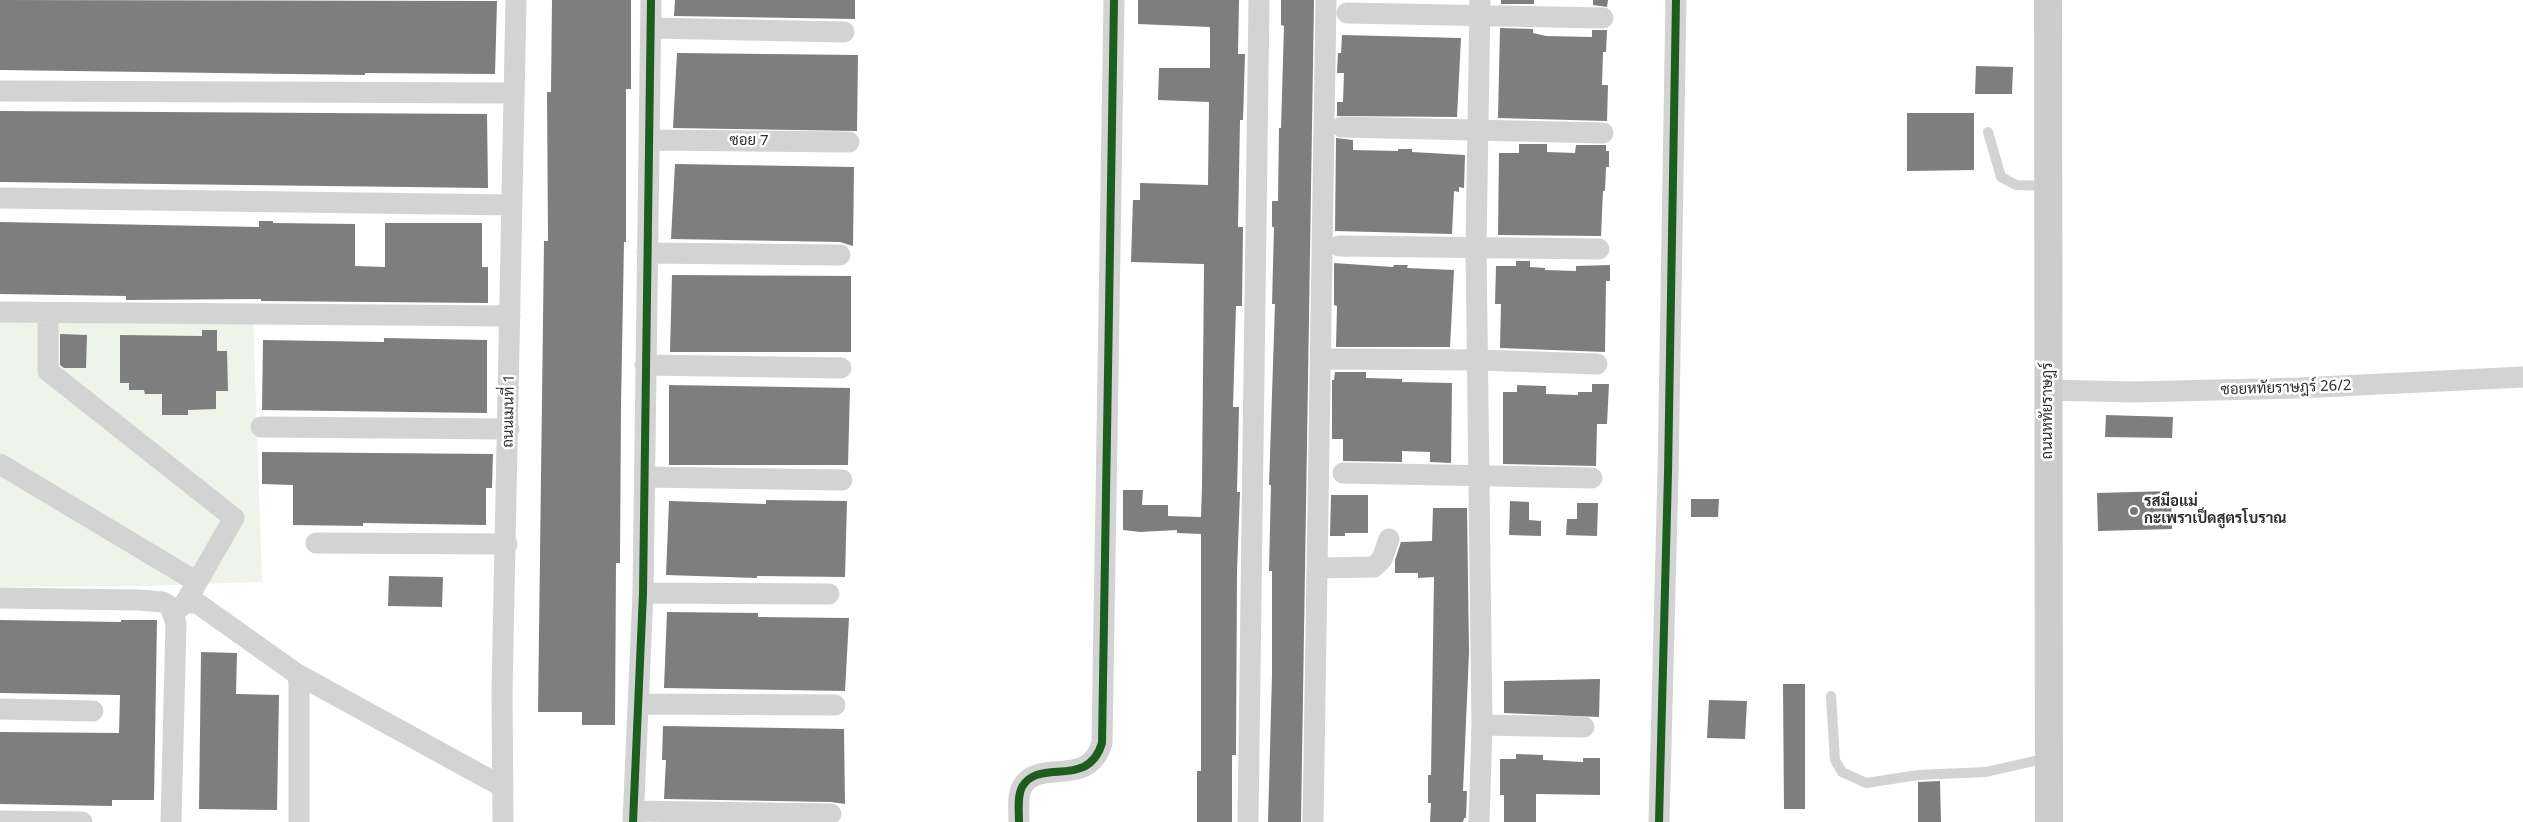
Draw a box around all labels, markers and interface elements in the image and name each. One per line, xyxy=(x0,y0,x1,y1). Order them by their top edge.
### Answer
street label: ซอย 7 xyxy=(729,132,769,150)
street label: ถนนหทัยราษฎร์ xyxy=(2039,363,2057,459)
street label: ถนนเมนที่ 1 xyxy=(499,374,519,448)
street label: ซอยหทัยราษฎร์ 26/2 xyxy=(2220,377,2352,399)
place label: รสมือแม่ กะเพราเป็ดสูตรโบราณ xyxy=(2144,493,2287,528)
marker: รสมือแม่ กะเพราเป็ดสูตรโบราณ xyxy=(2128,505,2140,517)

